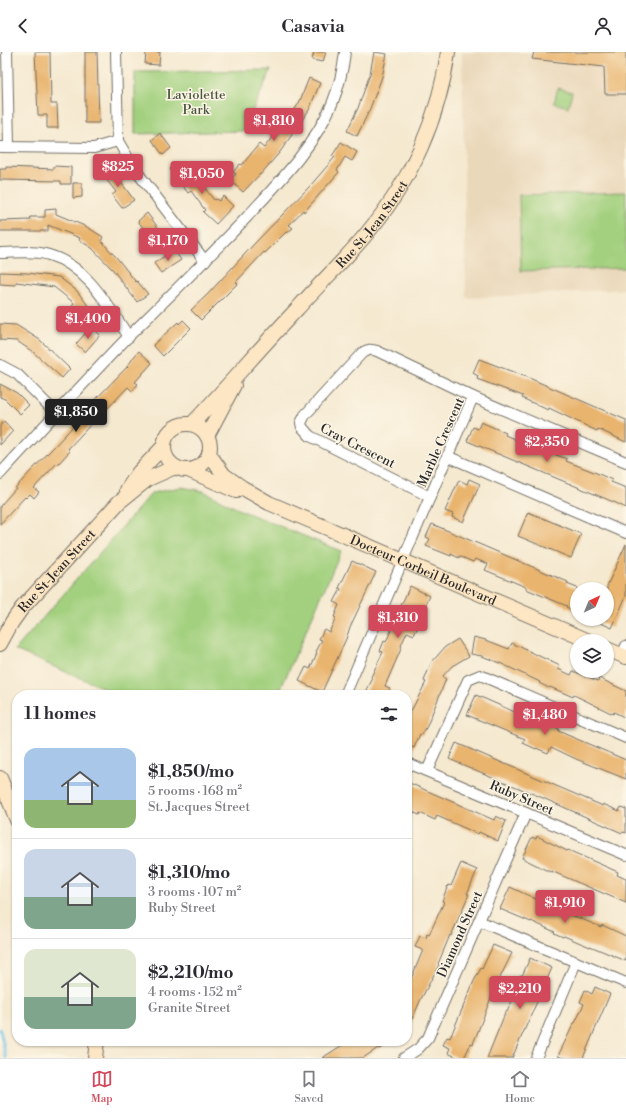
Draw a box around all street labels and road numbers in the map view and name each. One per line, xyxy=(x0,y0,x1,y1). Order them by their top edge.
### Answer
street label: Rue St-Jean Street xyxy=(333,177,412,272)
street label: Marble Crescent xyxy=(414,395,468,490)
street label: Cray Crescent xyxy=(317,420,398,472)
street label: Rue St-Jean Street xyxy=(15,526,99,616)
street label: Docteur Corbeil Boulevard xyxy=(347,532,499,609)
street label: Ruby Street xyxy=(487,777,556,819)
street label: Diamond Street xyxy=(434,888,486,980)

